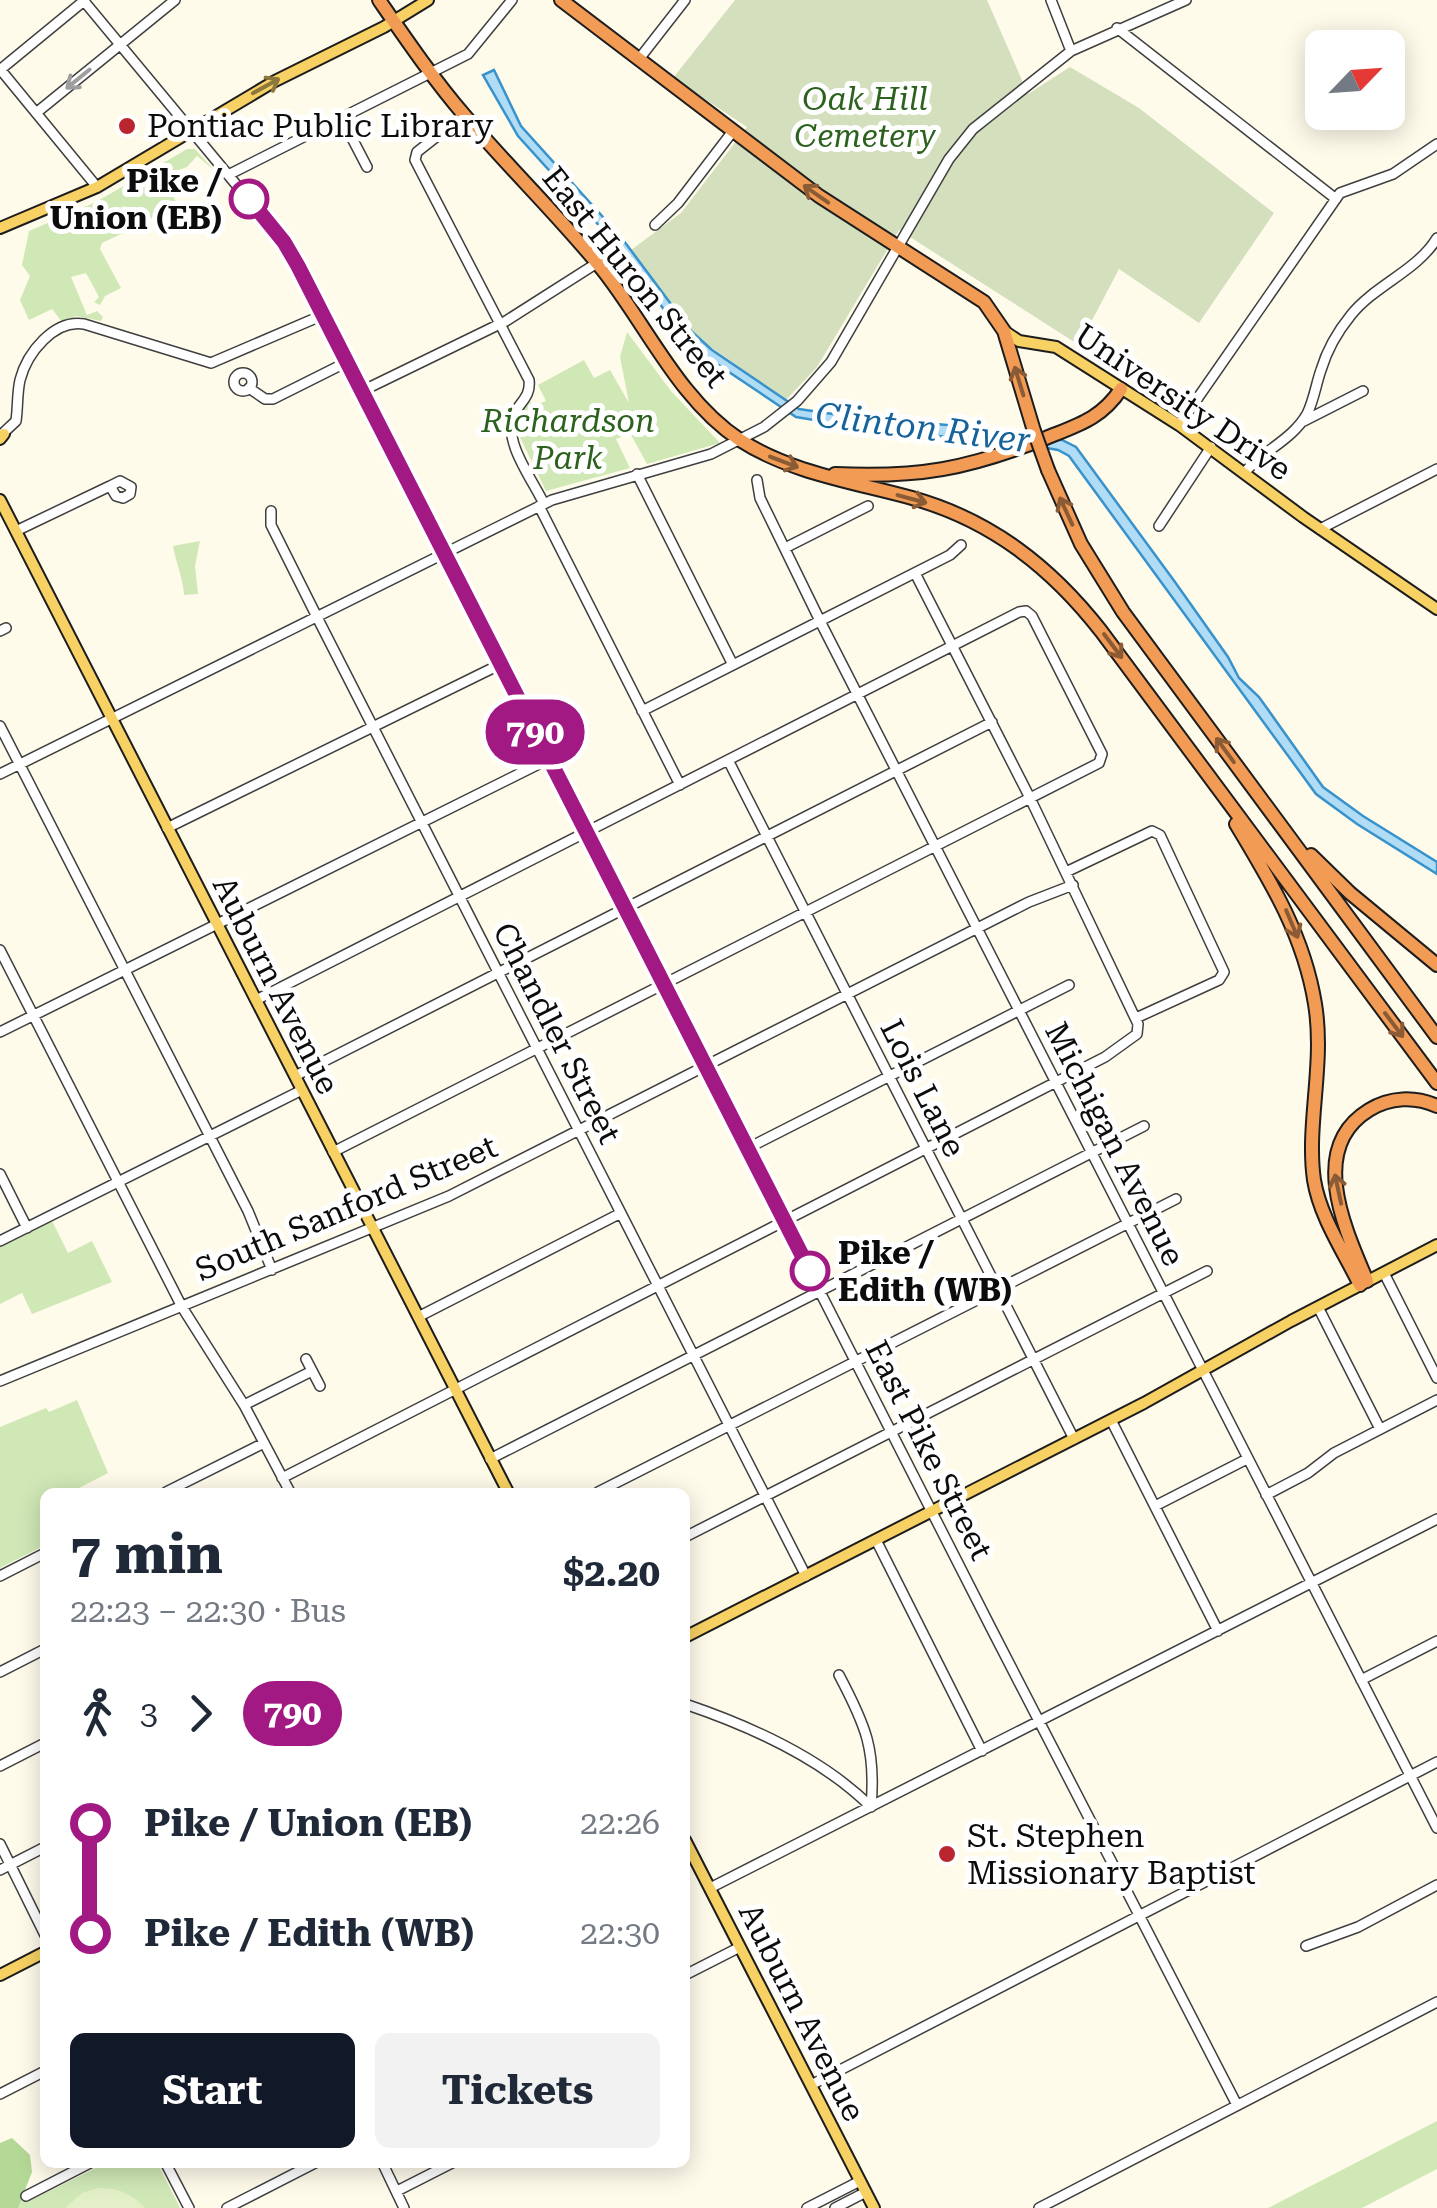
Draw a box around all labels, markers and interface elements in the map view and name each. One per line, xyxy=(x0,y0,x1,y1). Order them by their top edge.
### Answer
north arrow xyxy=(1305,30,1405,130)
map controls xyxy=(1305,30,1405,130)
one-way arrow xyxy=(65,68,91,90)
one-way arrow xyxy=(250,76,280,96)
park label: Oak Hill Cemetery xyxy=(794,80,936,155)
place label: Pontiac Public Library xyxy=(147,107,494,145)
marker: Pontiac Public Library xyxy=(116,115,138,137)
street label: East Huron Street xyxy=(534,159,736,395)
place label: Pike / Union (EB) xyxy=(49,162,223,237)
marker: Pike / Union (EB) xyxy=(230,180,268,218)
one-way arrow xyxy=(803,184,831,205)
street label: University Drive xyxy=(1068,316,1298,488)
one-way arrow xyxy=(1009,366,1027,397)
water label: Clinton River xyxy=(813,394,1033,462)
park label: Richardson Park xyxy=(480,402,655,477)
one-way arrow xyxy=(769,454,799,472)
one-way arrow xyxy=(896,490,927,509)
one-way arrow xyxy=(1055,497,1074,527)
one-way arrow xyxy=(1102,632,1123,659)
line badge: 790 xyxy=(478,700,592,764)
text: 790 xyxy=(506,712,564,753)
one-way arrow xyxy=(1215,737,1236,764)
street label: Auburn Avenue xyxy=(205,870,347,1100)
one-way arrow xyxy=(1284,908,1302,939)
street label: Chandler Street xyxy=(485,916,629,1150)
one-way arrow xyxy=(1383,1011,1404,1038)
street label: Lois Lane xyxy=(872,1013,974,1163)
street label: Michigan Avenue xyxy=(1037,1016,1193,1272)
street label: South Sanford Street xyxy=(189,1127,503,1289)
one-way arrow xyxy=(1327,1173,1346,1205)
place label: Pike / Edith (WB) xyxy=(838,1234,1012,1309)
marker: Pike / Edith (WB) xyxy=(791,1252,829,1290)
street label: East Pike Street xyxy=(857,1334,1001,1566)
text: 7 min xyxy=(70,1522,223,1586)
text: $2.20 xyxy=(563,1551,660,1595)
text: 22:23 – 22:30 · Bus xyxy=(70,1592,346,1630)
icon: walk xyxy=(70,1686,125,1741)
icon: forward xyxy=(173,1686,228,1741)
text: 790 xyxy=(263,1693,322,1734)
text: 3 xyxy=(140,1694,158,1732)
text: Pike / Union (EB) xyxy=(144,1801,472,1845)
text: 22:26 xyxy=(580,1804,660,1842)
place label: St. Stephen Missionary Baptist xyxy=(967,1817,1256,1892)
marker: St. Stephen Missionary Baptist xyxy=(936,1843,958,1865)
street label: Auburn Avenue xyxy=(731,1897,873,2127)
text: Pike / Edith (WB) xyxy=(144,1911,474,1955)
text: 22:30 xyxy=(580,1914,660,1952)
button: Start xyxy=(70,2033,355,2148)
button: Tickets xyxy=(375,2033,660,2148)

